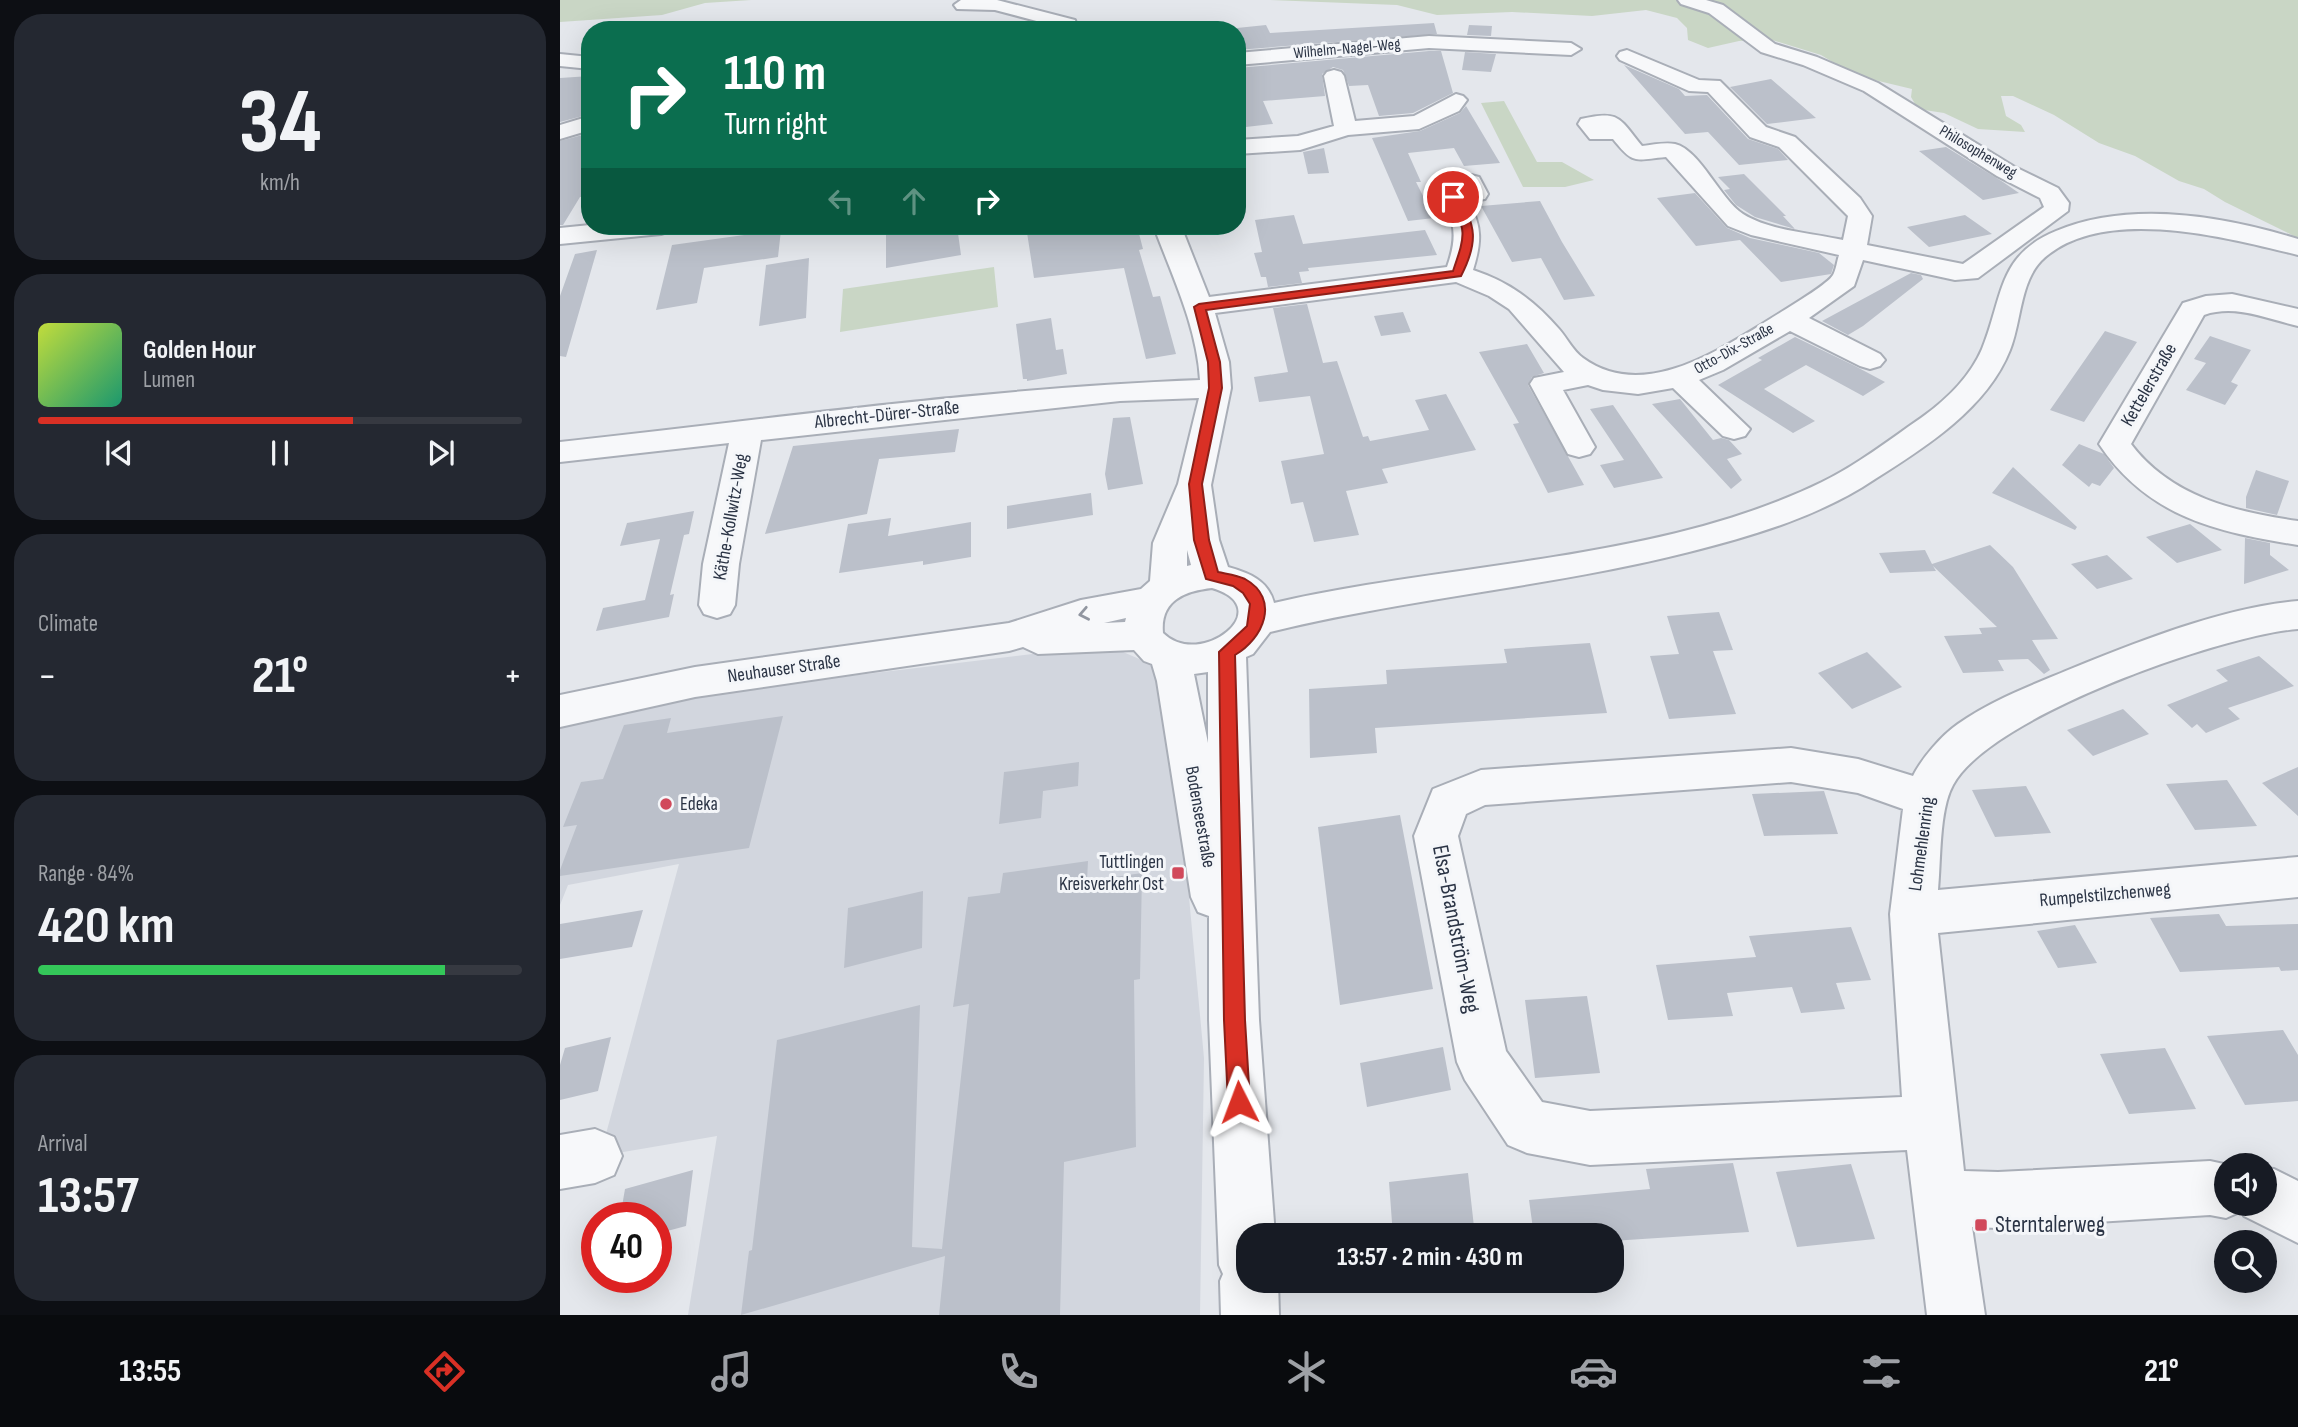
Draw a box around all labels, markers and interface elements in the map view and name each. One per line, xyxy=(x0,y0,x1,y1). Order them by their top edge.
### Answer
street label: Wilhelm-Nagel-Weg xyxy=(1293,35,1401,63)
text: 110 m xyxy=(724,45,826,104)
icon: right xyxy=(609,49,700,140)
text: 34 xyxy=(238,69,322,178)
text: Turn right xyxy=(724,105,828,144)
street label: Philosophenweg xyxy=(1936,121,2020,183)
pin xyxy=(1423,167,1483,227)
text: km/h xyxy=(260,169,300,197)
icon: arrive xyxy=(1434,178,1472,216)
icon: left xyxy=(822,182,860,220)
icon: ahead xyxy=(895,182,933,220)
icon: right xyxy=(968,182,1006,220)
street label: Otto-Dix-Straße xyxy=(1691,319,1777,379)
text: Golden Hour xyxy=(143,335,256,366)
street label: Kettelerstraße xyxy=(2116,339,2182,431)
text: Lumen xyxy=(143,366,195,394)
street label: Albrecht-Dürer-Straße xyxy=(812,396,961,434)
icon: previous xyxy=(100,434,138,472)
icon: pause xyxy=(261,434,299,472)
icon: next xyxy=(422,434,460,472)
street label: Käthe-Kollwitz-Weg xyxy=(709,451,754,582)
one-way arrow xyxy=(1078,605,1090,620)
text: Climate xyxy=(38,610,98,638)
text: 21° xyxy=(252,645,308,708)
street label: Neuhauser Straße xyxy=(726,650,842,688)
text: − xyxy=(38,654,57,699)
text: + xyxy=(503,654,522,699)
street label: Bodenseestraße xyxy=(1180,764,1220,870)
place label: Edeka xyxy=(680,793,718,816)
street label: Lohmehlenring xyxy=(1904,795,1940,893)
marker: Edeka xyxy=(658,796,674,812)
street label: Elsa-Brandström-Weg xyxy=(1426,843,1486,1015)
place label: Tuttlingen Kreisverkehr Ost xyxy=(1059,851,1164,896)
text: Range · 84% xyxy=(38,860,134,888)
marker: Tuttlingen Kreisverkehr Ost xyxy=(1170,865,1186,881)
street label: Rumpelstilzchenweg xyxy=(2038,878,2172,912)
text: 420 km xyxy=(38,895,174,958)
position arrow xyxy=(1202,1065,1276,1139)
text: Arrival xyxy=(38,1130,87,1158)
map controls xyxy=(2214,1153,2277,1293)
button: sound xyxy=(2214,1153,2277,1216)
text: 13:57 xyxy=(38,1165,139,1228)
speed limit sign: 40 xyxy=(581,1202,672,1293)
place label: Sterntalerweg xyxy=(1995,1211,2105,1239)
marker: Sterntalerweg xyxy=(1973,1217,1989,1233)
button: search xyxy=(2214,1230,2277,1293)
text: 13:57 · 2 min · 430 m xyxy=(1337,1242,1523,1273)
icon: directions xyxy=(420,1347,469,1396)
icon: music xyxy=(707,1347,756,1396)
icon: phone xyxy=(994,1347,1043,1396)
icon: climate xyxy=(1282,1347,1331,1396)
icon: car xyxy=(1569,1347,1618,1396)
icon: filters xyxy=(1857,1347,1906,1396)
text: 13:55 xyxy=(119,1352,181,1391)
text: 21° xyxy=(2144,1352,2179,1391)

